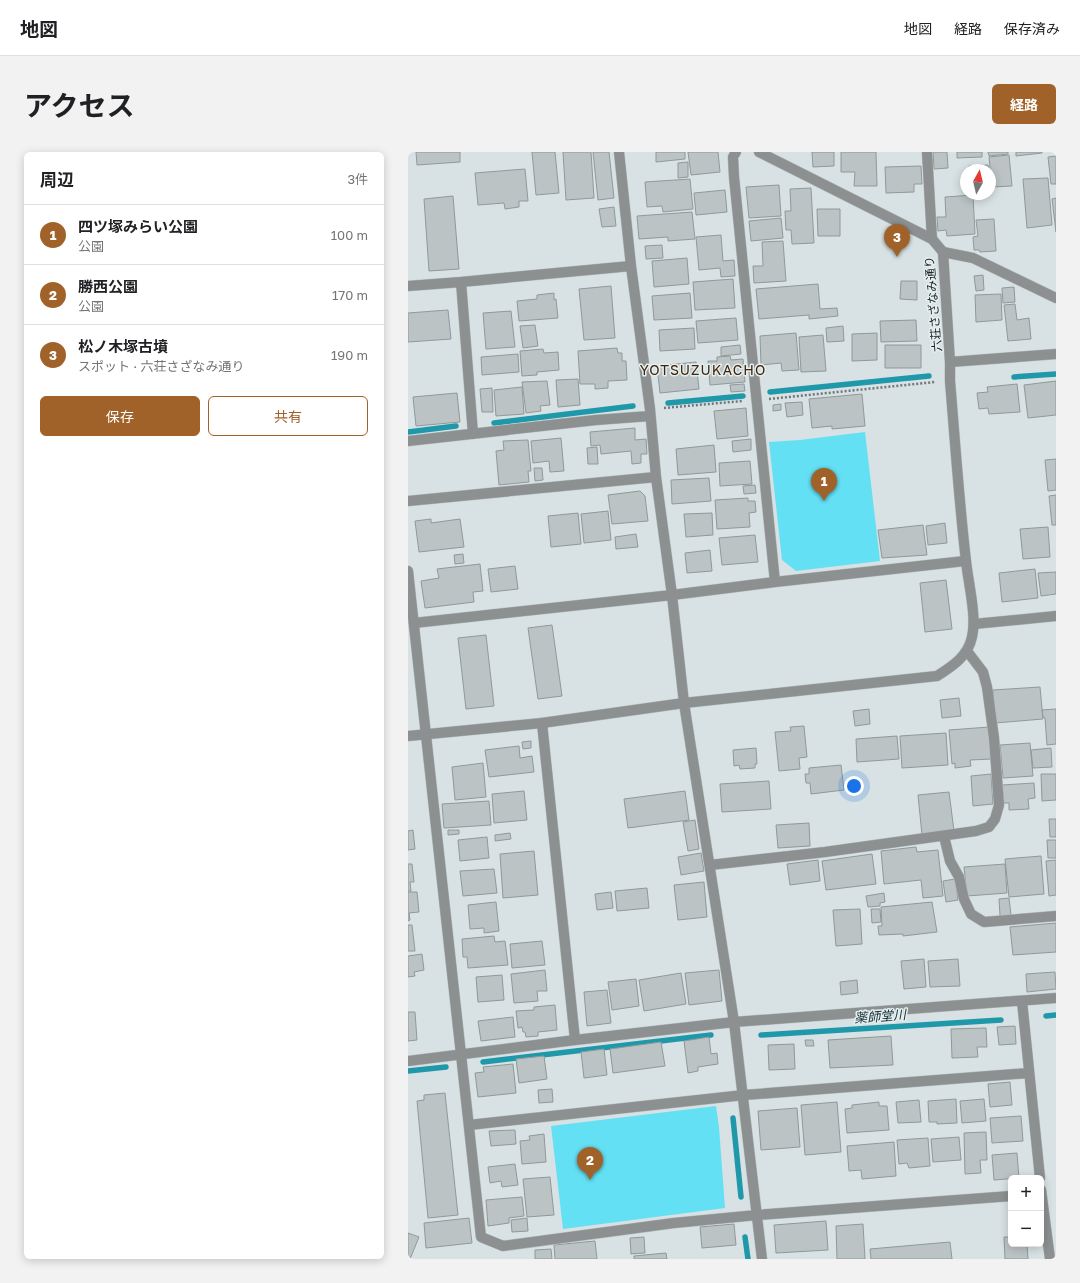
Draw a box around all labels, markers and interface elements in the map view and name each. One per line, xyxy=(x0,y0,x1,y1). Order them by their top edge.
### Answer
text: 地図 xyxy=(20,17,58,40)
text: 地図 xyxy=(904,20,932,37)
text: 経路 xyxy=(954,20,982,37)
text: 保存済み xyxy=(1004,20,1060,37)
button: 経路 xyxy=(992,84,1056,124)
text: アクセス xyxy=(24,89,135,122)
north arrow xyxy=(960,164,996,200)
text: 周辺 xyxy=(40,169,74,190)
text: 3件 xyxy=(347,171,368,187)
text: 四ツ塚みらい公園 xyxy=(78,217,198,235)
pin: 3 xyxy=(884,224,910,257)
text: 1 xyxy=(50,227,56,243)
text: 100 m xyxy=(331,227,368,243)
text: 公園 xyxy=(78,238,104,254)
street label: 六荘さざなみ通り xyxy=(921,256,945,352)
text: 勝西公園 xyxy=(78,277,138,295)
text: 2 xyxy=(49,287,57,303)
text: 170 m xyxy=(332,287,368,303)
text: 公園 xyxy=(78,298,104,314)
text: 松ノ木塚古墳 xyxy=(78,337,168,355)
text: 3 xyxy=(49,347,57,363)
text: 190 m xyxy=(331,347,368,363)
text: スポット · 六荘さざなみ通り xyxy=(78,358,244,374)
district label: YOTSUZUKACHO xyxy=(640,361,766,378)
button: 保存 xyxy=(40,396,200,436)
button: 共有 xyxy=(208,396,368,436)
pin: 1 xyxy=(811,468,837,501)
your location xyxy=(844,776,864,796)
water label: 薬師堂川 xyxy=(853,1006,908,1026)
pin: 2 xyxy=(577,1147,603,1180)
map controls xyxy=(1008,1175,1044,1247)
button: + xyxy=(1008,1175,1044,1211)
button: − xyxy=(1008,1211,1044,1247)

